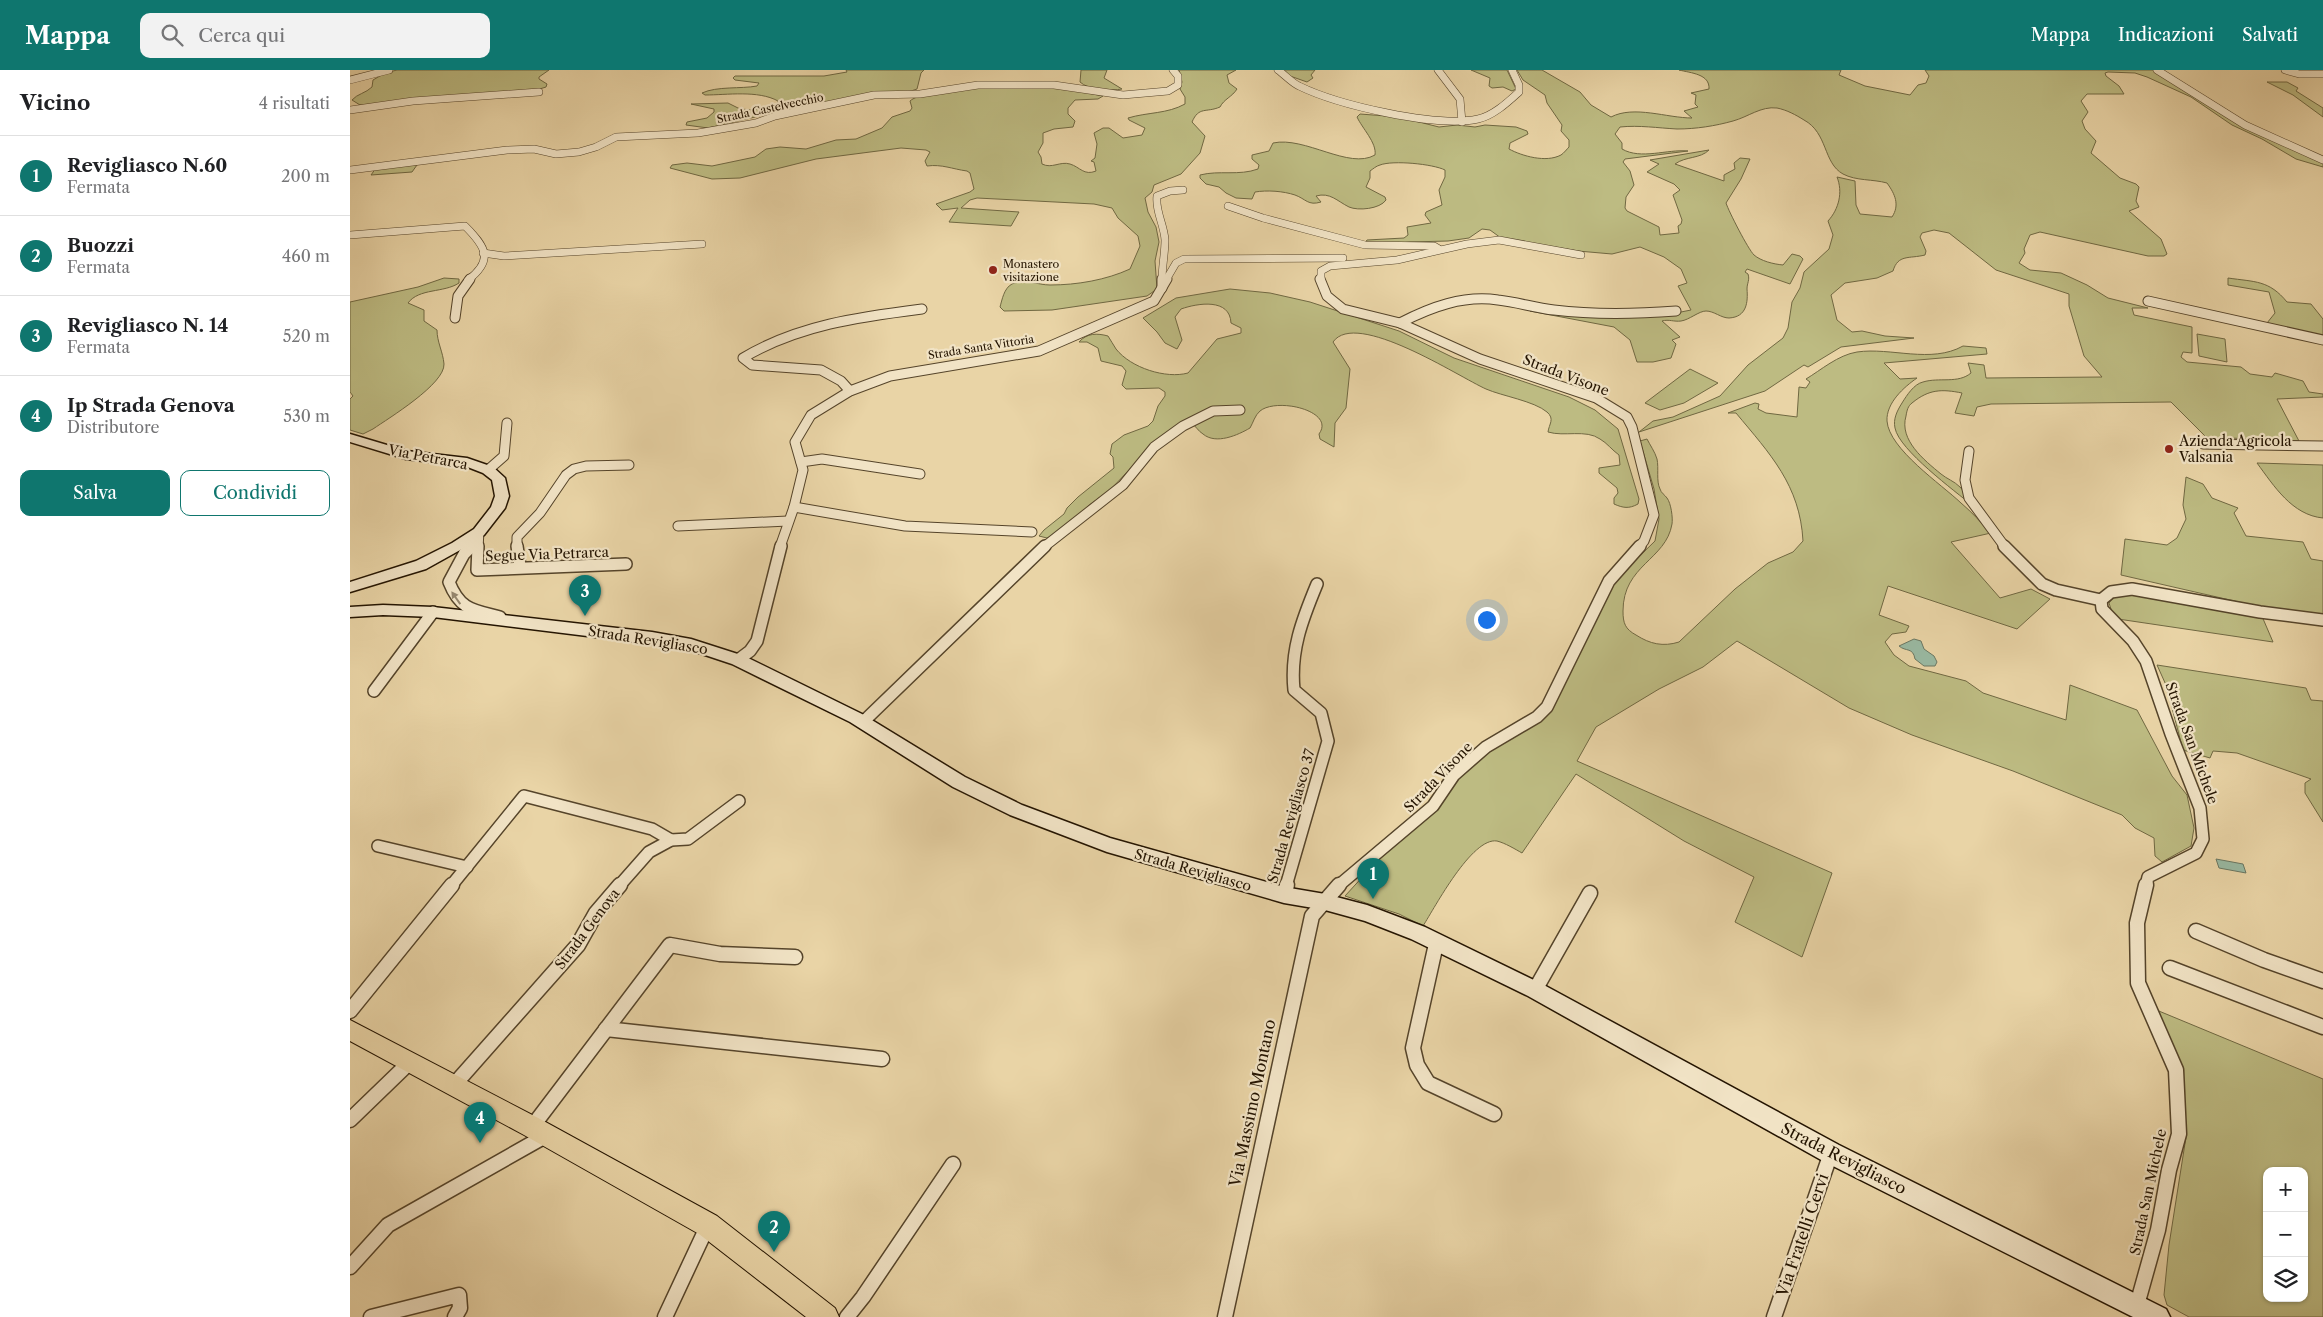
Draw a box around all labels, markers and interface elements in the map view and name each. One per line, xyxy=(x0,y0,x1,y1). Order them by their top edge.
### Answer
search box xyxy=(140,13,490,58)
text: Mappa xyxy=(25,21,110,50)
icon: search xyxy=(158,21,186,49)
text: Cerca qui xyxy=(198,24,285,47)
text: Mappa xyxy=(2031,24,2090,46)
text: Indicazioni xyxy=(2118,24,2214,46)
text: Salvati xyxy=(2242,24,2298,46)
text: Vicino xyxy=(20,90,90,115)
street label: Strada Castelvecchio xyxy=(715,90,825,126)
text: 4 risultati xyxy=(259,93,330,113)
text: Revigliasco N.60 xyxy=(67,154,227,177)
text: 1 xyxy=(32,166,40,186)
text: 200 m xyxy=(281,166,330,186)
text: Fermata xyxy=(67,177,130,197)
text: Buozzi xyxy=(67,234,134,257)
text: 2 xyxy=(31,246,41,266)
text: 460 m xyxy=(282,246,330,266)
text: Fermata xyxy=(67,257,130,277)
place label: Monastero visitazione xyxy=(1002,257,1060,284)
marker: Monastero visitazione xyxy=(987,264,999,276)
text: Revigliasco N. 14 xyxy=(67,314,229,337)
text: 3 xyxy=(31,326,41,346)
text: 520 m xyxy=(283,326,330,346)
street label: Strada Santa Vittoria xyxy=(927,332,1035,362)
text: Fermata xyxy=(67,337,130,357)
street label: Strada Visone xyxy=(1520,350,1612,400)
text: Ip Strada Genova xyxy=(67,394,235,417)
text: 4 xyxy=(31,406,41,426)
text: 530 m xyxy=(283,406,330,426)
text: Distributore xyxy=(67,417,159,437)
place label: Azienda Agricola Valsania xyxy=(2178,432,2292,466)
street label: Via Petrarca xyxy=(386,440,470,474)
marker: Azienda Agricola Valsania xyxy=(2163,443,2175,455)
button: Salva xyxy=(20,470,170,516)
button: Condividi xyxy=(180,470,330,516)
street label: Segue Via Petrarca xyxy=(485,543,610,565)
pin: 3 xyxy=(569,575,601,616)
one-way arrow xyxy=(452,591,461,605)
your location xyxy=(1474,607,1500,633)
street label: Strada Revigliasco xyxy=(587,622,709,658)
street label: Strada San Michele xyxy=(2162,680,2222,807)
street label: Strada Visone xyxy=(1400,738,1476,816)
street label: Strada Revigliasco 37 xyxy=(1263,747,1319,885)
street label: Strada Revigliasco xyxy=(1132,845,1254,895)
pin: 1 xyxy=(1357,858,1389,899)
street label: Strada Genova xyxy=(551,885,624,973)
street label: Via Massimo Montano xyxy=(1224,1017,1280,1190)
pin: 4 xyxy=(464,1102,496,1143)
street label: Strada Revigliasco xyxy=(1778,1118,1910,1198)
street label: Strada San Michele xyxy=(2126,1127,2170,1257)
map controls xyxy=(2263,1167,2308,1302)
button: + xyxy=(2263,1167,2308,1212)
street label: Via Fratelli Cervi xyxy=(1771,1171,1833,1300)
pin: 2 xyxy=(758,1211,790,1252)
button: − xyxy=(2263,1212,2308,1257)
button: layers xyxy=(2263,1257,2308,1302)

